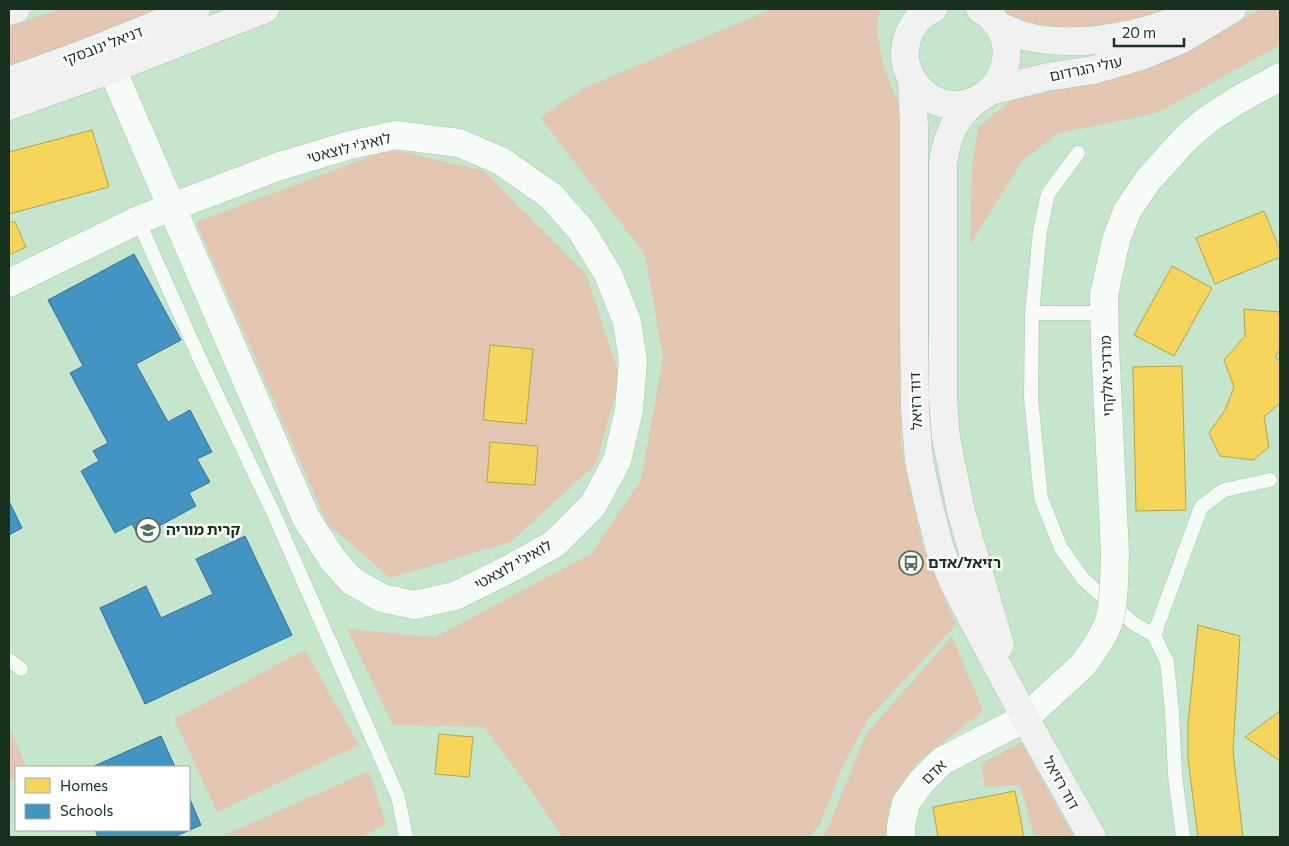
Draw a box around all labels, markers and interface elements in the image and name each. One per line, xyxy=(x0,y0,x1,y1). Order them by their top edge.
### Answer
scale bar xyxy=(1114,15,1184,47)
street label: דניאל ינובסקי xyxy=(60,22,145,69)
text: 20 m xyxy=(1122,23,1156,41)
street label: עולי הגרדום xyxy=(1048,51,1124,85)
street label: לואיג'י לוצאטי xyxy=(305,128,393,166)
street label: מרדכי אלקחי xyxy=(1096,335,1116,417)
street label: דוד רזיאל xyxy=(905,372,925,430)
school or university icon: קרית מוריה xyxy=(135,517,161,543)
place label: קרית מוריה xyxy=(166,520,240,538)
street label: לואיג'י לוצאטי xyxy=(471,535,555,593)
bus stop icon: רזיאל/אדם xyxy=(898,550,924,576)
place label: רזיאל/אדם xyxy=(928,553,1001,571)
street label: דוד רזיאל xyxy=(1040,753,1084,812)
street label: אדם xyxy=(917,755,949,787)
legend xyxy=(15,766,190,831)
text: Homes xyxy=(60,776,108,794)
text: Schools xyxy=(60,801,114,819)

